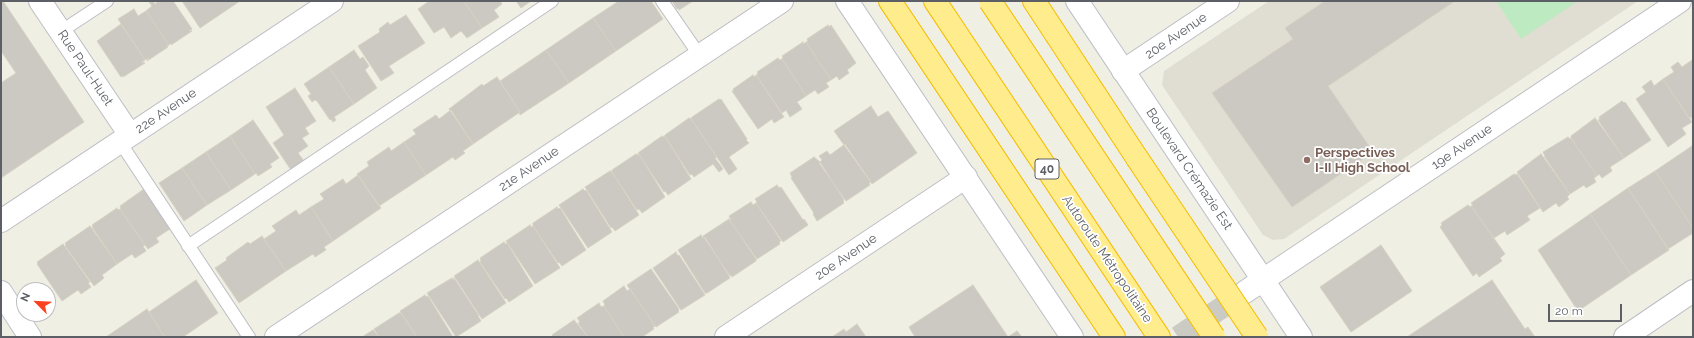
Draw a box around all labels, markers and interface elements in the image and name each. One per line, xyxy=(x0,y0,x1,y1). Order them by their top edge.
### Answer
street label: 20e Avenue xyxy=(1142,10,1210,62)
street label: Rue Paul-Huet xyxy=(54,27,116,109)
street label: 22e Avenue xyxy=(133,85,199,137)
street label: Boulevard Crémazie Est xyxy=(1142,105,1236,233)
street label: 19e Avenue xyxy=(1429,121,1495,173)
street label: 21e Avenue xyxy=(496,143,562,195)
place label: Perspectives I-II High School xyxy=(1315,145,1410,176)
marker: Perspectives I-II High School xyxy=(1302,155,1312,165)
road number: 40 xyxy=(1035,159,1059,179)
street label: Autoroute Métropolitaine xyxy=(1059,192,1155,326)
street label: 20e Avenue xyxy=(812,231,880,283)
north arrow xyxy=(16,282,56,322)
text: N xyxy=(18,291,33,304)
scale bar xyxy=(1550,296,1624,322)
text: 20 m xyxy=(1555,304,1583,318)

